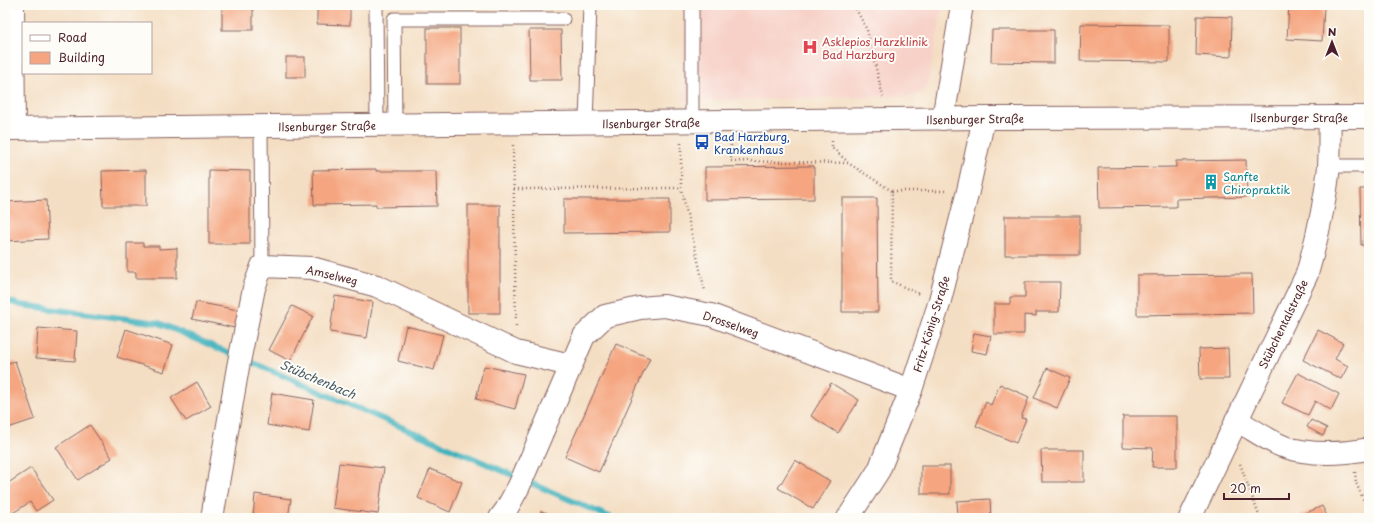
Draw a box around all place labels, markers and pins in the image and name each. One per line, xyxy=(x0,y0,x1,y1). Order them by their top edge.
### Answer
place label: Asklepios Harzklinik Bad Harzburg xyxy=(822,33,928,63)
hospital icon: Asklepios Harzklinik Bad Harzburg xyxy=(801,38,819,56)
place label: Bad Harzburg, Krankenhaus xyxy=(714,128,790,158)
bus stop icon: Bad Harzburg, Krankenhaus xyxy=(693,133,711,151)
place label: Sanfte Chiropraktik xyxy=(1223,168,1291,198)
building icon: Sanfte Chiropraktik xyxy=(1202,173,1220,191)

